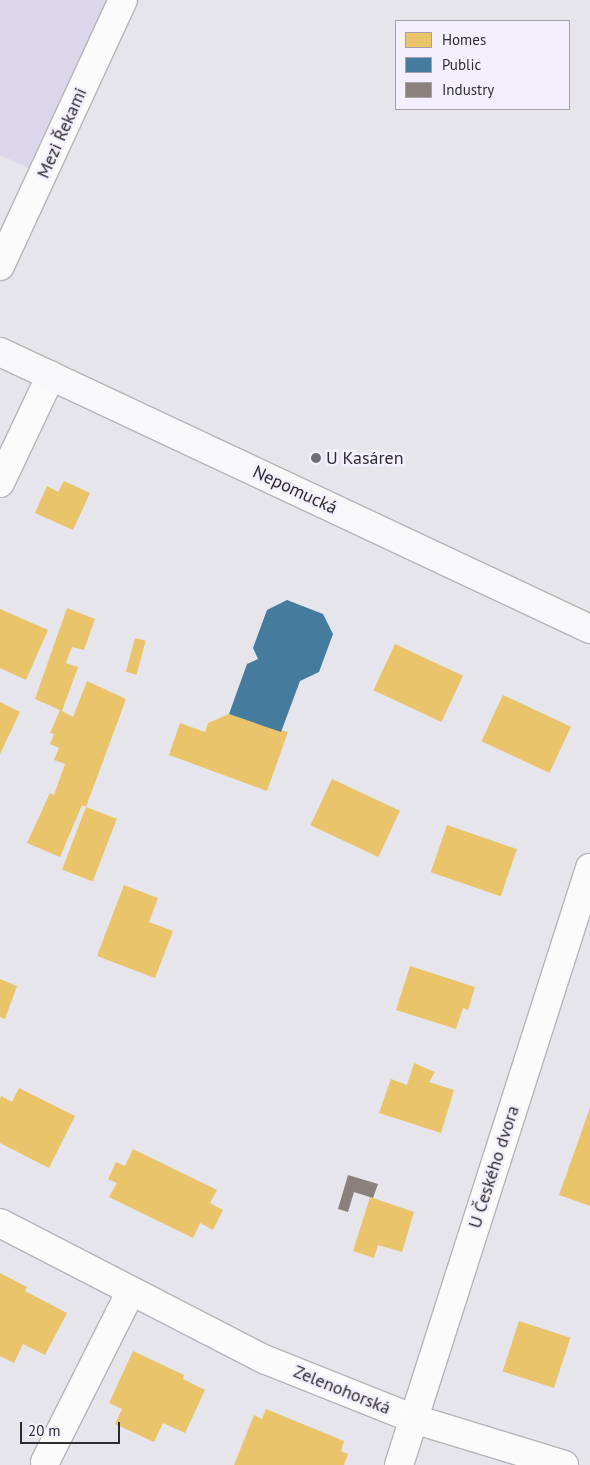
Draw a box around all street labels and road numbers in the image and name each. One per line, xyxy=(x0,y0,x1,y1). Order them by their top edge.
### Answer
street label: Mezi Řekami xyxy=(32,84,92,182)
street label: Nepomucká xyxy=(249,461,341,519)
street label: U Českého dvora xyxy=(464,1103,524,1231)
street label: Zelenohorská xyxy=(290,1361,394,1419)

